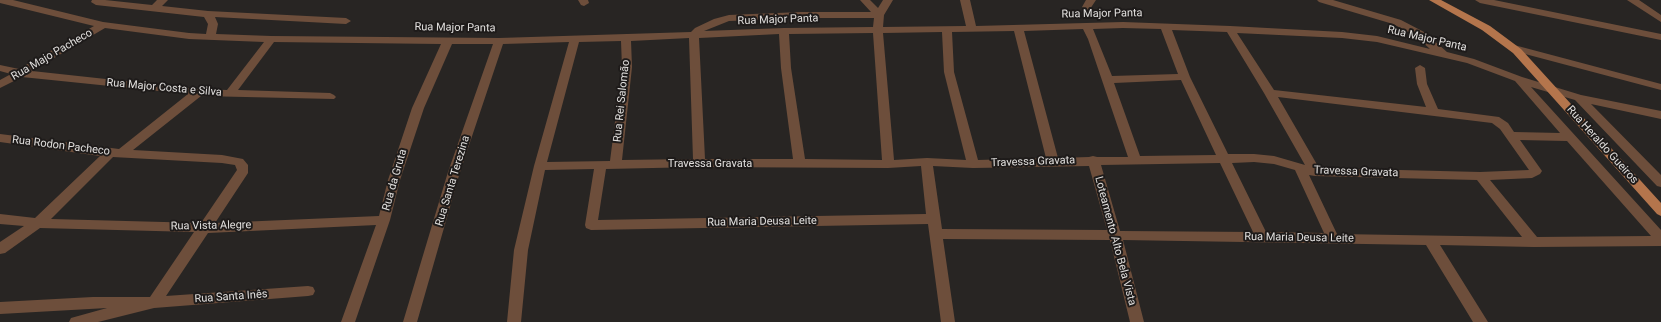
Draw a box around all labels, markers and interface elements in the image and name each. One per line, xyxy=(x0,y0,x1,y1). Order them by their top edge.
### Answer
street label: Rua Major Panta xyxy=(1061,7,1143,21)
street label: Rua Major Panta xyxy=(737,12,819,28)
street label: Rua Major Panta xyxy=(414,21,496,35)
street label: Rua Major Panta xyxy=(1386,23,1468,55)
street label: Rua Majo Pacheco xyxy=(9,26,95,84)
street label: Rua Rei Salomão xyxy=(611,59,633,143)
street label: Rua Major Costa e Silva xyxy=(106,76,222,100)
street label: Rua Heraldo Gueiros xyxy=(1564,103,1640,187)
street label: Rua Rodon Pacheco xyxy=(11,133,111,159)
street label: Rua Santa Terezina xyxy=(433,134,473,228)
street label: Rua da Gruta xyxy=(380,148,410,212)
street label: Travessa Gravata xyxy=(991,154,1075,170)
street label: Travessa Gravata xyxy=(668,157,752,171)
street label: Travessa Gravata xyxy=(1314,164,1398,180)
street label: Loteamento Alto Bela Vista xyxy=(1091,175,1139,307)
street label: Rua Maria Deusa Leite xyxy=(707,214,817,230)
street label: Rua Vista Alegre xyxy=(171,219,251,233)
street label: Rua Maria Deusa Leite xyxy=(1244,230,1354,246)
street label: Rua Santa Inês xyxy=(194,288,268,306)

